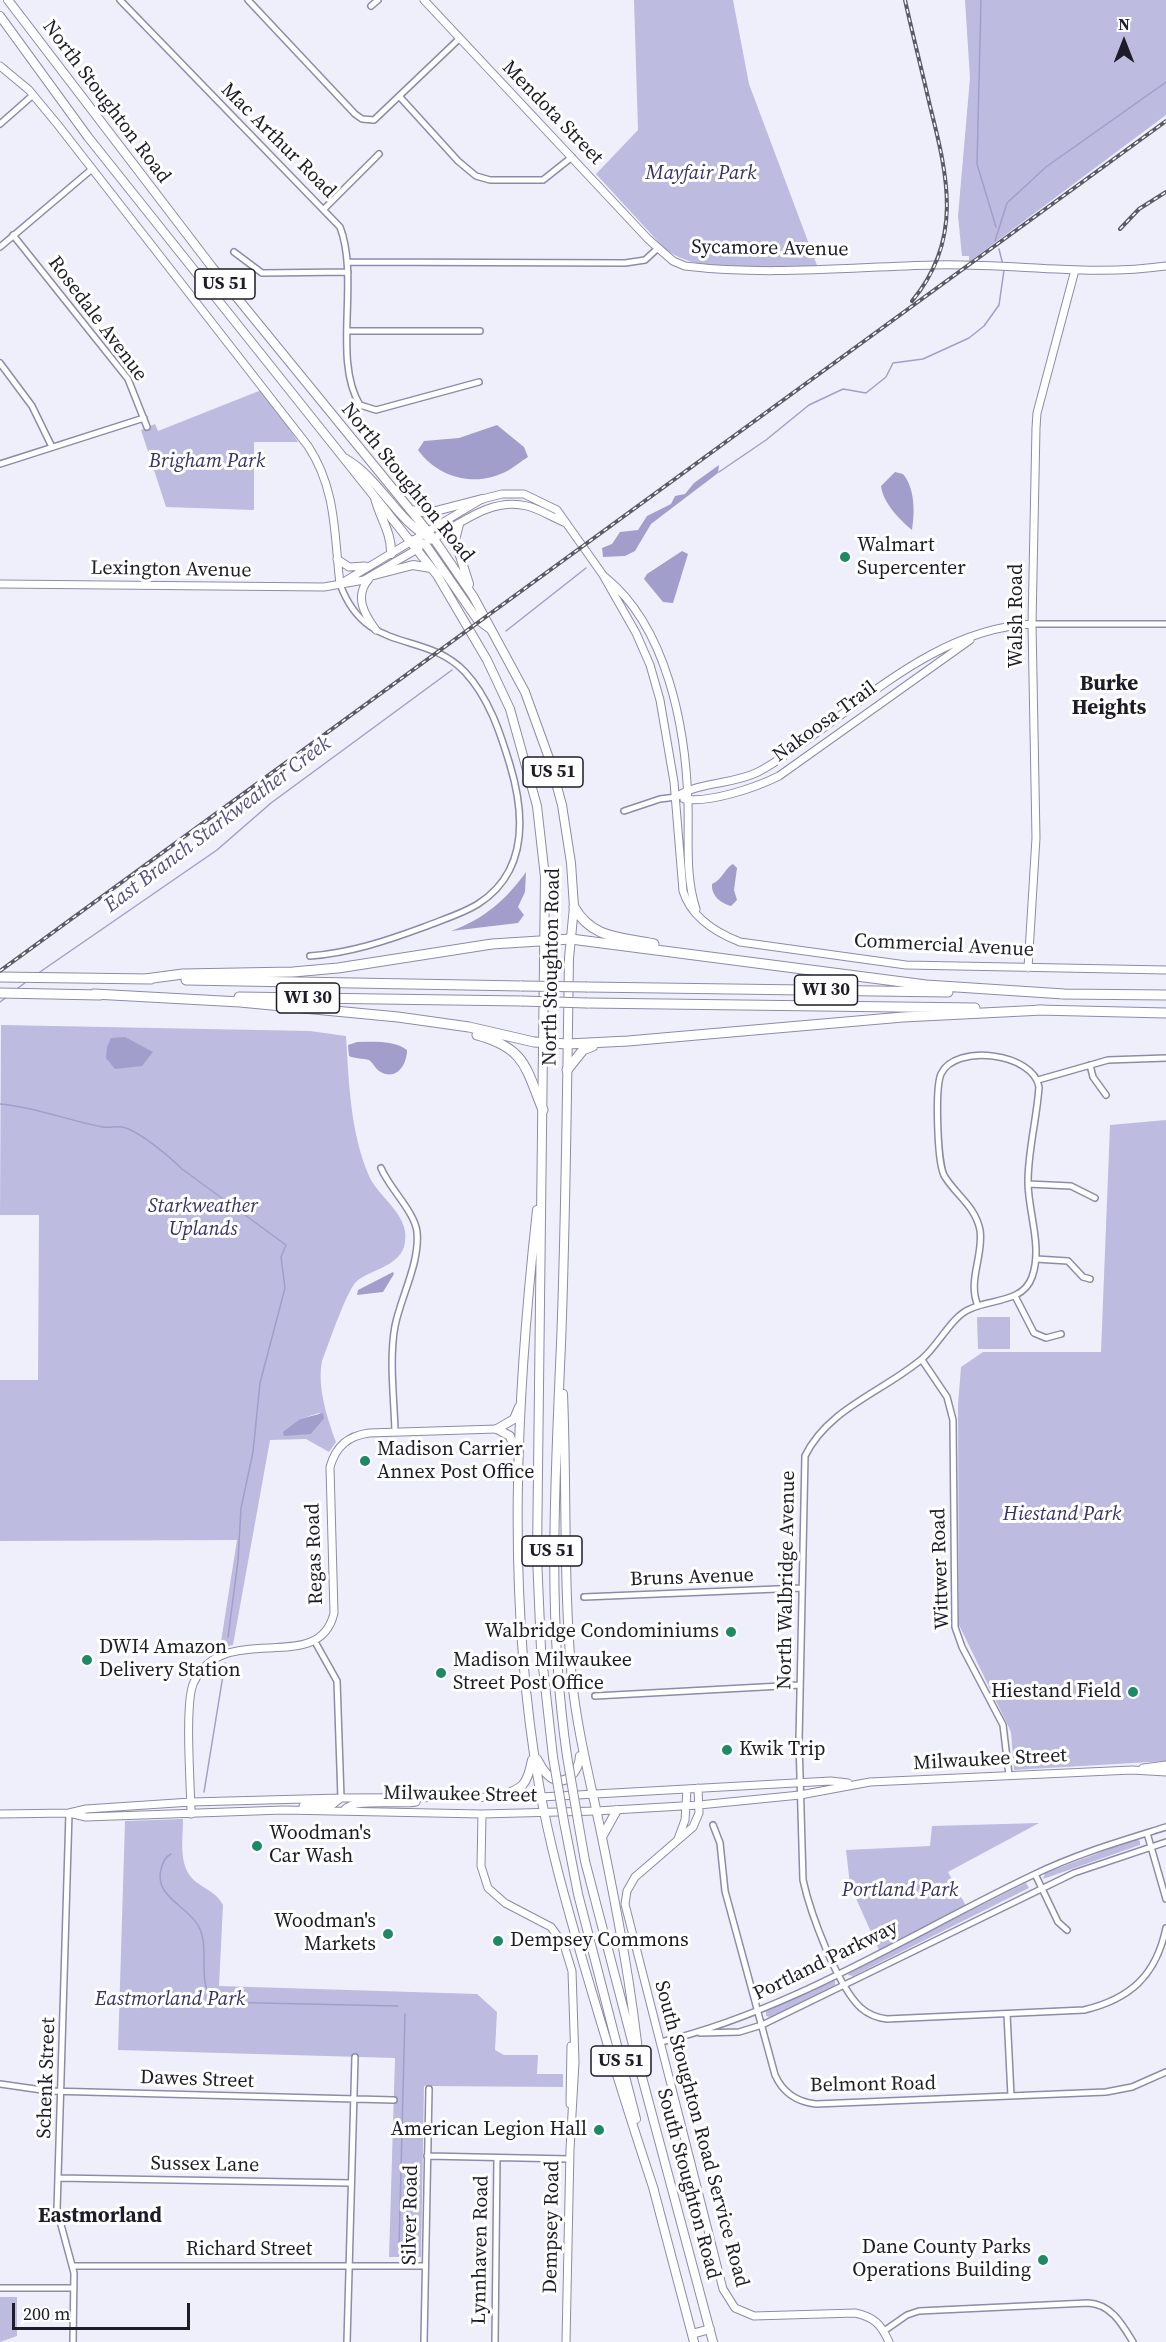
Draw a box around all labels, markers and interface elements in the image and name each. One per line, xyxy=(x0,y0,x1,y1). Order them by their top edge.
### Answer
north arrow xyxy=(1094,12,1154,72)
text: N xyxy=(1118,13,1130,35)
street label: North Stoughton Road xyxy=(37,16,175,188)
street label: Mendota Street xyxy=(496,56,608,170)
street label: Mac Arthur Road xyxy=(215,78,341,204)
park label: Mayfair Park xyxy=(646,162,756,186)
street label: Sycamore Avenue xyxy=(691,236,849,262)
street label: Rosedale Avenue xyxy=(42,252,152,386)
road number: US 51 xyxy=(195,269,255,299)
street label: North Stoughton Road xyxy=(335,399,479,567)
park label: Brigham Park xyxy=(149,450,265,474)
place label: Walmart Supercenter xyxy=(857,534,966,581)
marker: Walmart Supercenter xyxy=(838,550,852,564)
street label: Lexington Avenue xyxy=(90,557,252,583)
street label: Walsh Road xyxy=(1005,564,1029,668)
district label: Burke Heights xyxy=(1072,672,1146,722)
street label: Nakoosa Trail xyxy=(768,676,882,768)
water label: East Branch Starkweather Creek xyxy=(100,732,336,918)
road number: US 51 xyxy=(523,757,583,787)
street label: North Stoughton Road xyxy=(538,868,566,1066)
street label: Commercial Avenue xyxy=(853,929,1035,963)
road number: WI 30 xyxy=(794,975,858,1005)
road number: WI 30 xyxy=(276,983,340,1013)
park label: Starkweather Uplands xyxy=(148,1195,258,1242)
place label: Madison Carrier Annex Post Office xyxy=(377,1438,534,1485)
marker: Madison Carrier Annex Post Office xyxy=(358,1454,372,1468)
street label: North Walbridge Avenue xyxy=(773,1470,801,1690)
street label: Regas Road xyxy=(301,1503,329,1605)
park label: Hiestand Park xyxy=(1003,1503,1121,1527)
street label: Wittwer Road xyxy=(927,1508,955,1630)
road number: US 51 xyxy=(522,1536,582,1566)
street label: Bruns Avenue xyxy=(630,1564,754,1592)
place label: Walbridge Condominiums xyxy=(484,1620,719,1644)
marker: Walbridge Condominiums xyxy=(724,1625,738,1639)
place label: DWI4 Amazon Delivery Station xyxy=(99,1636,241,1683)
place label: Madison Milwaukee Street Post Office xyxy=(453,1649,632,1696)
marker: DWI4 Amazon Delivery Station xyxy=(80,1653,94,1667)
marker: Madison Milwaukee Street Post Office xyxy=(434,1666,448,1680)
place label: Hiestand Field xyxy=(991,1680,1121,1704)
marker: Hiestand Field xyxy=(1126,1685,1140,1699)
place label: Kwik Trip xyxy=(739,1738,825,1762)
marker: Kwik Trip xyxy=(720,1743,734,1757)
street label: Milwaukee Street xyxy=(913,1744,1067,1776)
street label: Milwaukee Street xyxy=(383,1782,537,1808)
place label: Woodman's Car Wash xyxy=(269,1822,371,1869)
marker: Woodman's Car Wash xyxy=(250,1839,264,1853)
park label: Portland Park xyxy=(842,1879,958,1903)
place label: Woodman's Markets xyxy=(274,1910,376,1957)
street label: Portland Parkway xyxy=(750,1916,902,2006)
marker: Woodman's Markets xyxy=(381,1927,395,1941)
place label: Dempsey Commons xyxy=(510,1929,689,1953)
marker: Dempsey Commons xyxy=(491,1934,505,1948)
street label: South Stoughton Road Service Road xyxy=(649,1978,753,2290)
park label: Eastmorland Park xyxy=(95,1988,245,2012)
street label: Schenk Street xyxy=(33,2017,61,2139)
road number: US 51 xyxy=(591,2046,651,2076)
street label: Dawes Street xyxy=(140,2066,254,2094)
street label: Belmont Road xyxy=(810,2072,936,2098)
street label: South Stoughton Road xyxy=(651,2086,725,2282)
place label: American Legion Hall xyxy=(391,2118,587,2142)
marker: American Legion Hall xyxy=(592,2123,606,2137)
street label: Sussex Lane xyxy=(150,2152,260,2178)
street label: Dempsey Road xyxy=(539,2160,565,2294)
street label: Silver Road xyxy=(398,2165,424,2265)
street label: Lynnhaven Road xyxy=(468,2175,494,2325)
district label: Eastmorland xyxy=(38,2204,162,2230)
place label: Dane County Parks Operations Building xyxy=(852,2236,1031,2283)
street label: Richard Street xyxy=(186,2238,312,2262)
marker: Dane County Parks Operations Building xyxy=(1036,2253,1050,2267)
scale bar xyxy=(15,2291,194,2329)
text: 200 m xyxy=(23,2301,70,2326)

